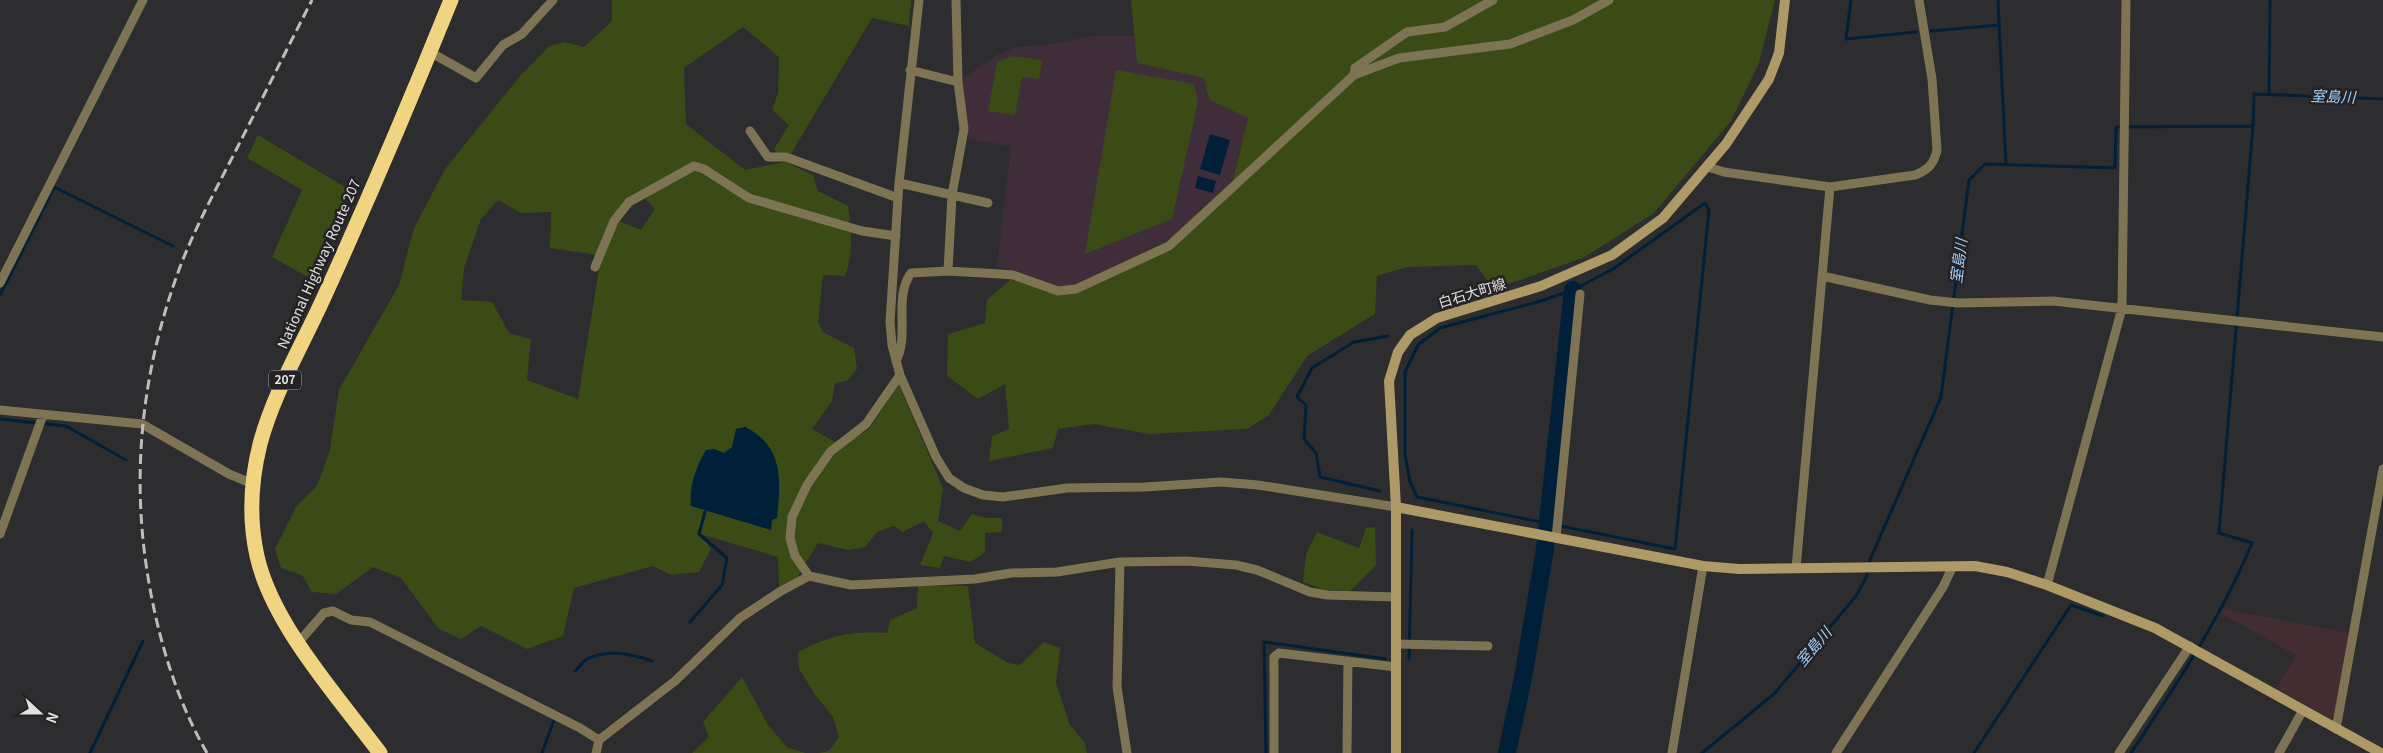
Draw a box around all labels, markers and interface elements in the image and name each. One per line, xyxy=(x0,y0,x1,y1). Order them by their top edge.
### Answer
water label: 室島川 xyxy=(2310,84,2358,107)
street label: National Highway Route 207 xyxy=(272,175,365,352)
water label: 室島川 xyxy=(1944,235,1971,284)
street label: 白石大町線 xyxy=(1435,272,1508,312)
road number: 207 xyxy=(269,370,301,390)
water label: 室島川 xyxy=(1790,621,1837,670)
north arrow xyxy=(15,688,65,738)
text: N xyxy=(42,710,64,727)

